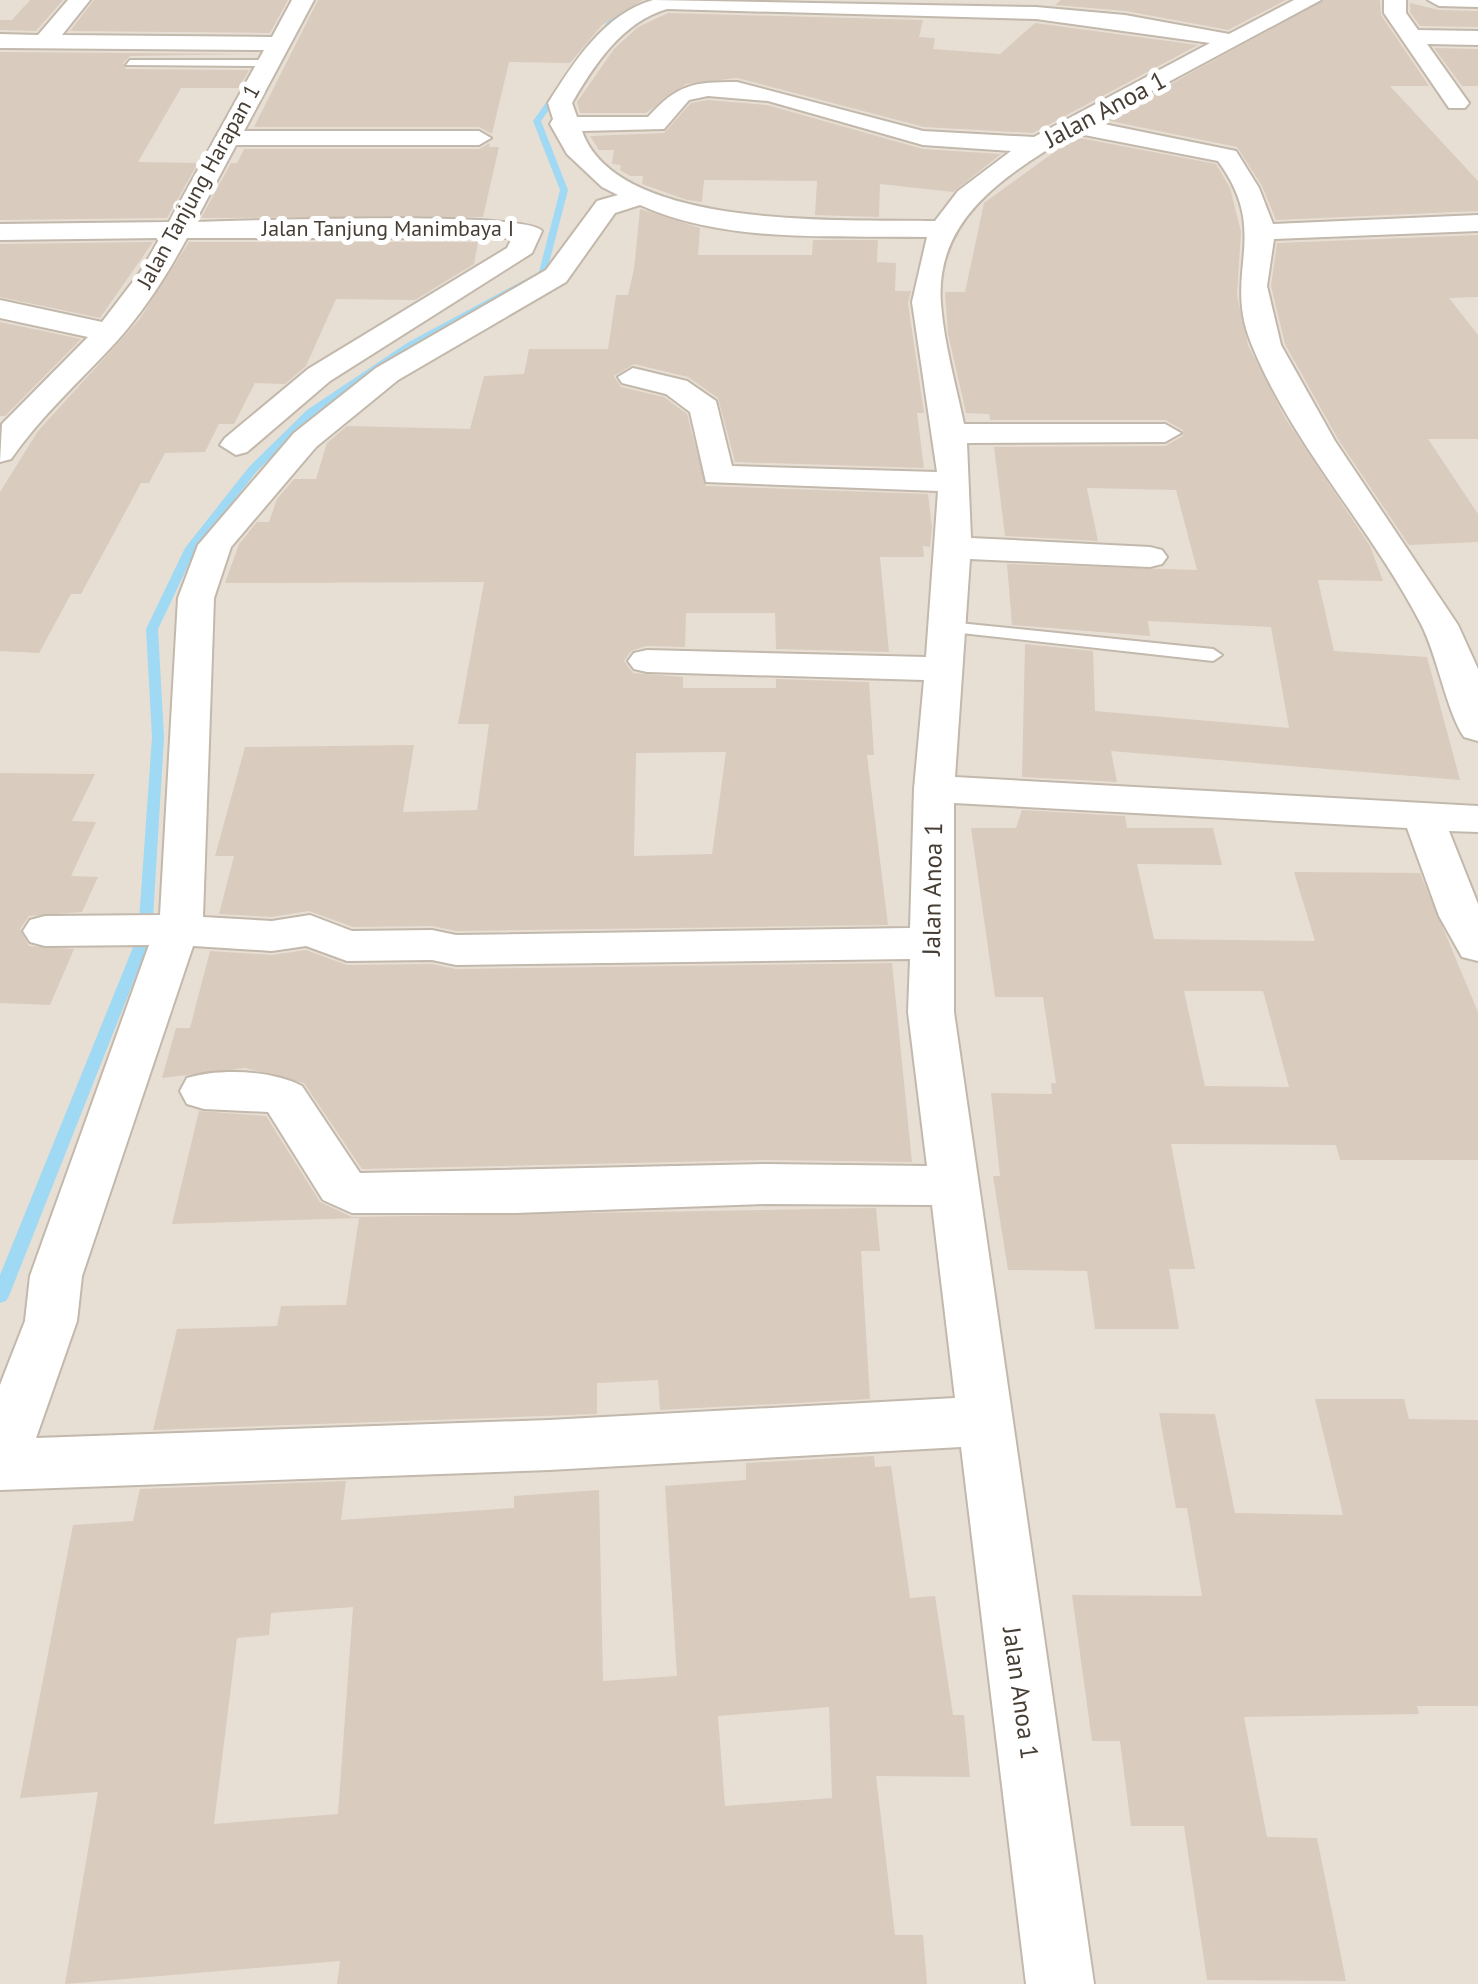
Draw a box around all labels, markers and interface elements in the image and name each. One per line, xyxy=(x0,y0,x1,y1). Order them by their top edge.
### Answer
street label: Jalan Anoa 1 xyxy=(1038,64,1171,155)
street label: Jalan Tanjung Harapan 1 xyxy=(130,79,266,294)
street label: Jalan Tanjung Manimbaya I xyxy=(261,214,514,242)
street label: Jalan Anoa 1 xyxy=(915,822,949,957)
street label: Jalan Anoa 1 xyxy=(996,1624,1046,1761)

